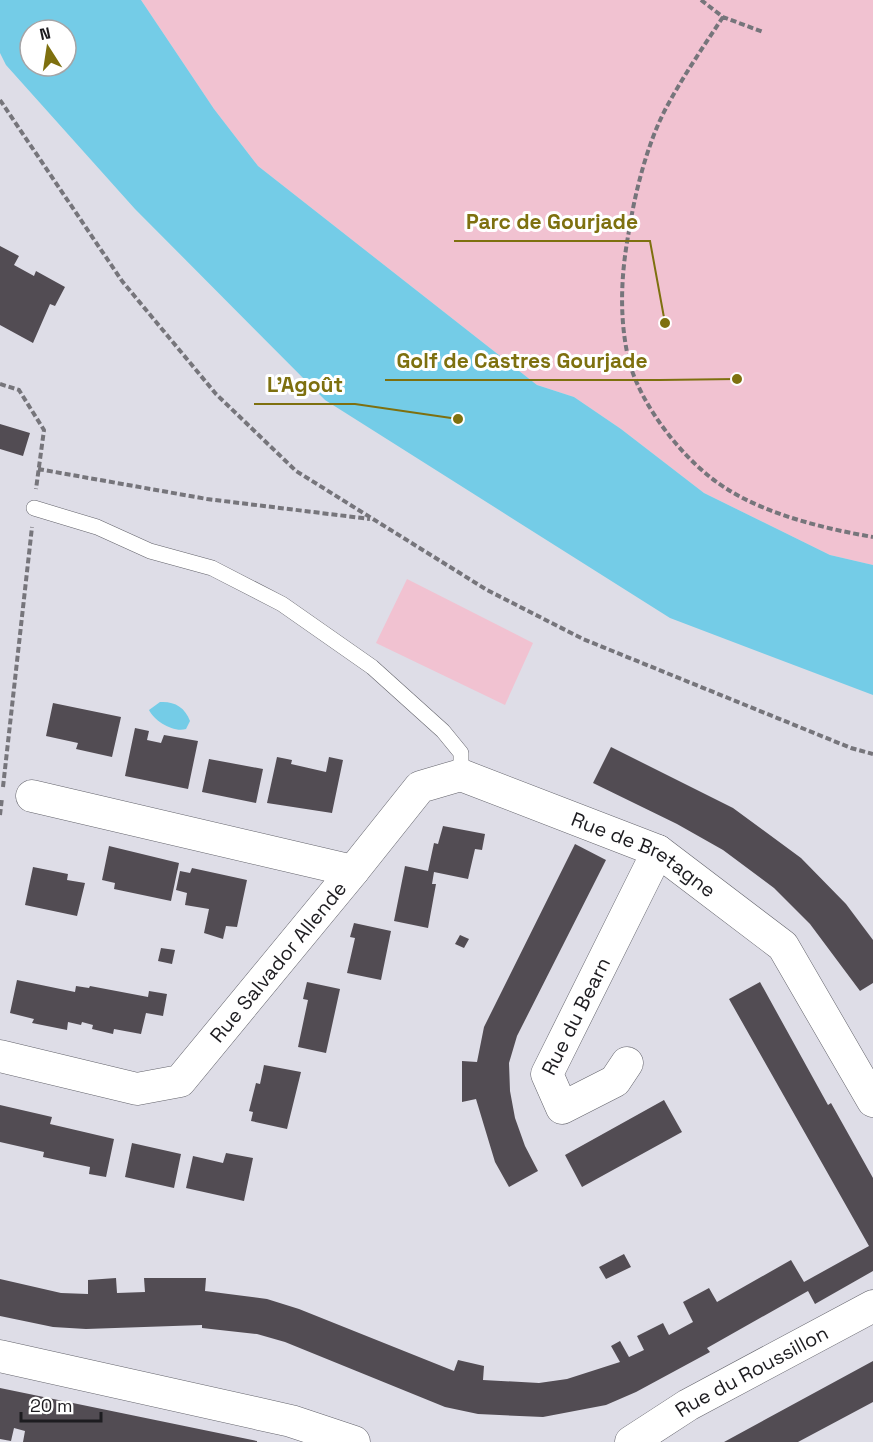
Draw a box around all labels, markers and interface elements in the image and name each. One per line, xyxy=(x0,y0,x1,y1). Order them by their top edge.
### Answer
north arrow xyxy=(18,18,78,78)
text: N xyxy=(38,22,52,45)
callout: Parc de Gourjade xyxy=(454,202,650,241)
text: Parc de Gourjade xyxy=(466,208,638,235)
callout: Golf de Castres Gourjade xyxy=(385,341,660,380)
text: Golf de Castres Gourjade xyxy=(396,347,648,374)
callout: L'Agoût xyxy=(254,365,355,404)
text: L'Agoût xyxy=(267,371,343,398)
street label: Rue de Bretagne xyxy=(568,806,721,903)
street label: Rue Salvador Allende xyxy=(204,876,352,1048)
street label: Rue du Bearn xyxy=(536,953,616,1079)
street label: Rue du Roussillon xyxy=(670,1319,833,1423)
scale bar xyxy=(21,1385,100,1423)
text: 20 m xyxy=(30,1394,73,1417)

